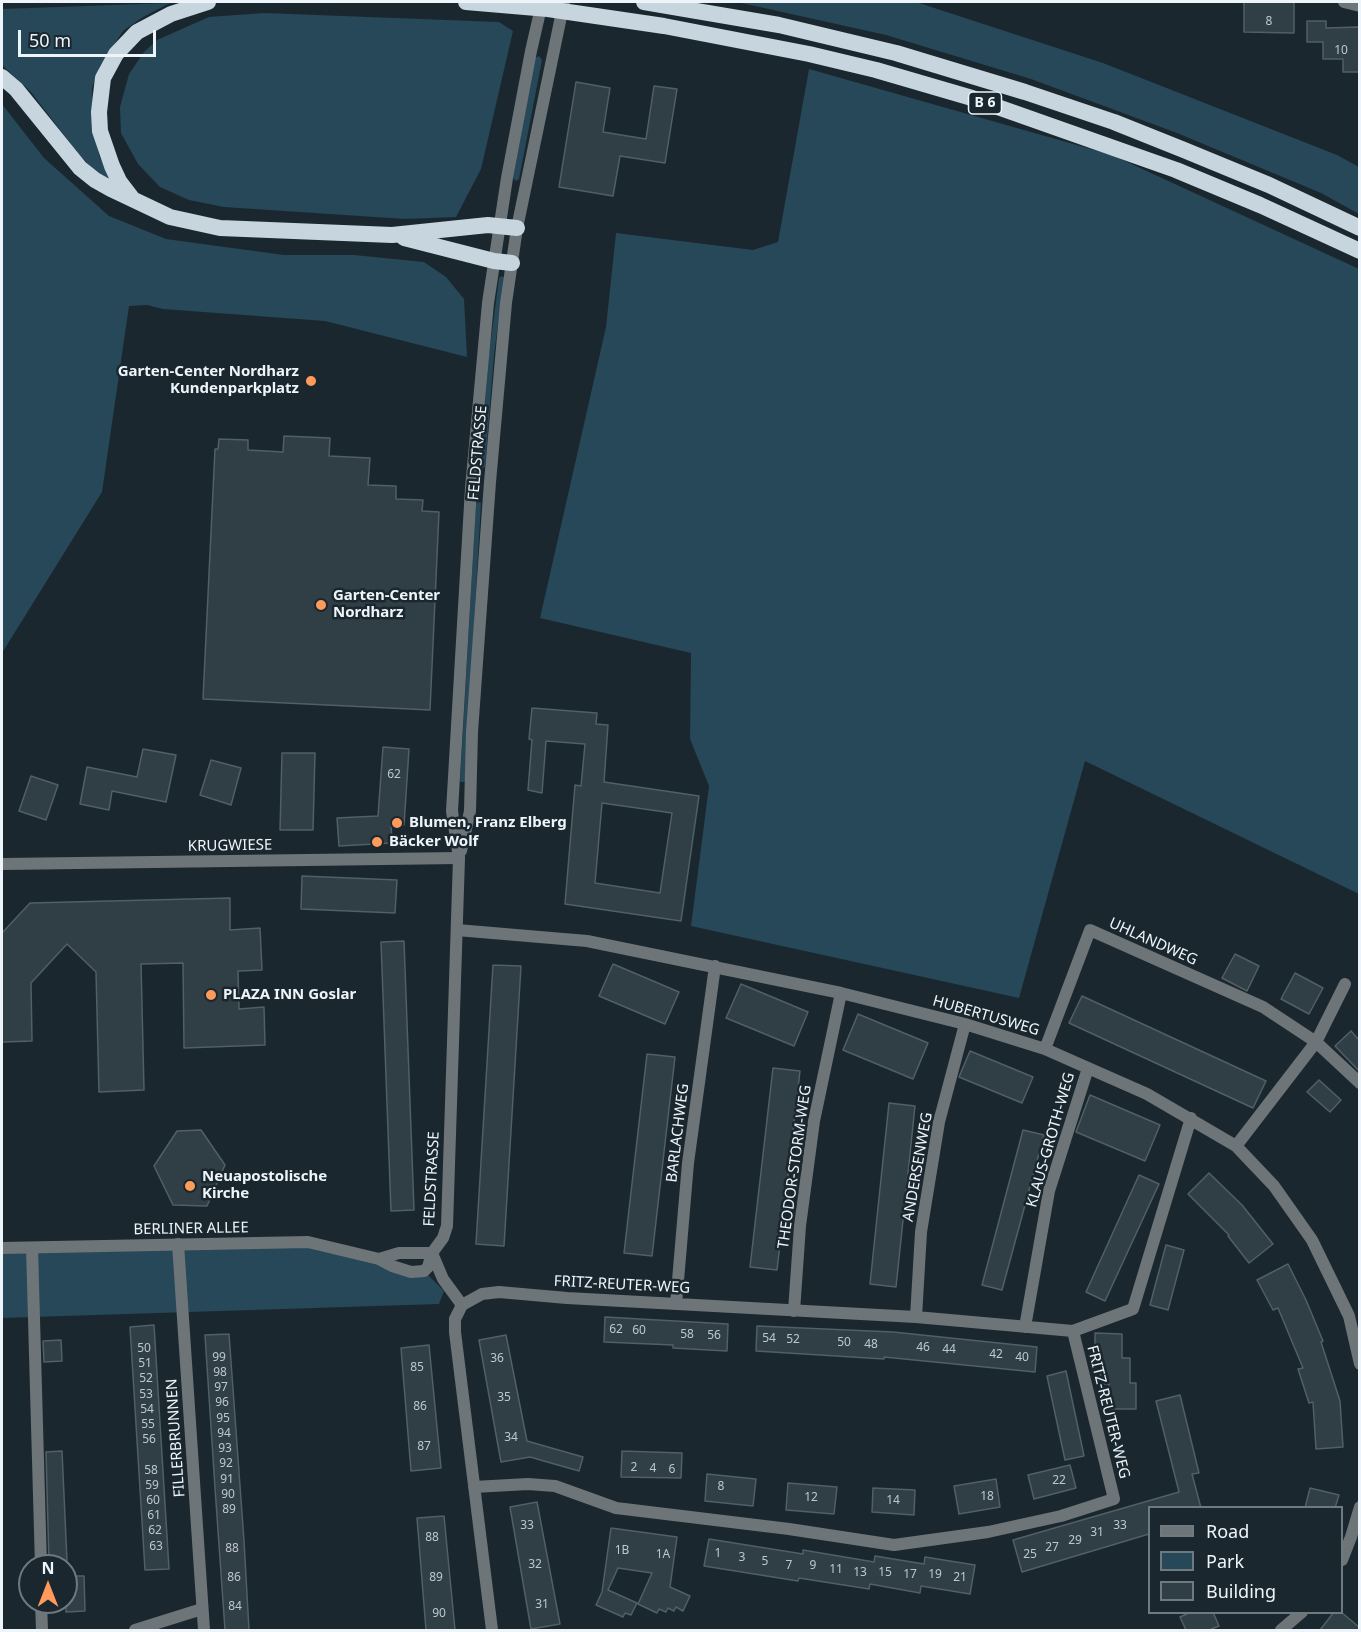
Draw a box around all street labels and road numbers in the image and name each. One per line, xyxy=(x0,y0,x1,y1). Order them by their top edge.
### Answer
road number: B 6 xyxy=(968,92,1002,114)
street label: FELDSTRASSE xyxy=(465,405,491,501)
street label: KRUGWIESE xyxy=(188,836,272,856)
street label: UHLANDWEG xyxy=(1106,914,1200,970)
street label: HUBERTUSWEG xyxy=(931,992,1041,1040)
street label: KLAUS-GROTH-WEG xyxy=(1023,1070,1079,1210)
street label: BARLACHWEG xyxy=(663,1082,693,1184)
street label: THEODOR-STORM-WEG xyxy=(775,1084,815,1250)
street label: ANDERSENWEG xyxy=(900,1111,936,1223)
street label: FELDSTRASSE xyxy=(421,1131,443,1227)
street label: BERLINER ALLEE xyxy=(133,1219,249,1239)
street label: FRITZ-REUTER-WEG xyxy=(553,1272,691,1298)
street label: FRITZ-REUTER-WEG xyxy=(1083,1344,1133,1480)
street label: FILLERBRUNNEN xyxy=(163,1378,189,1498)

